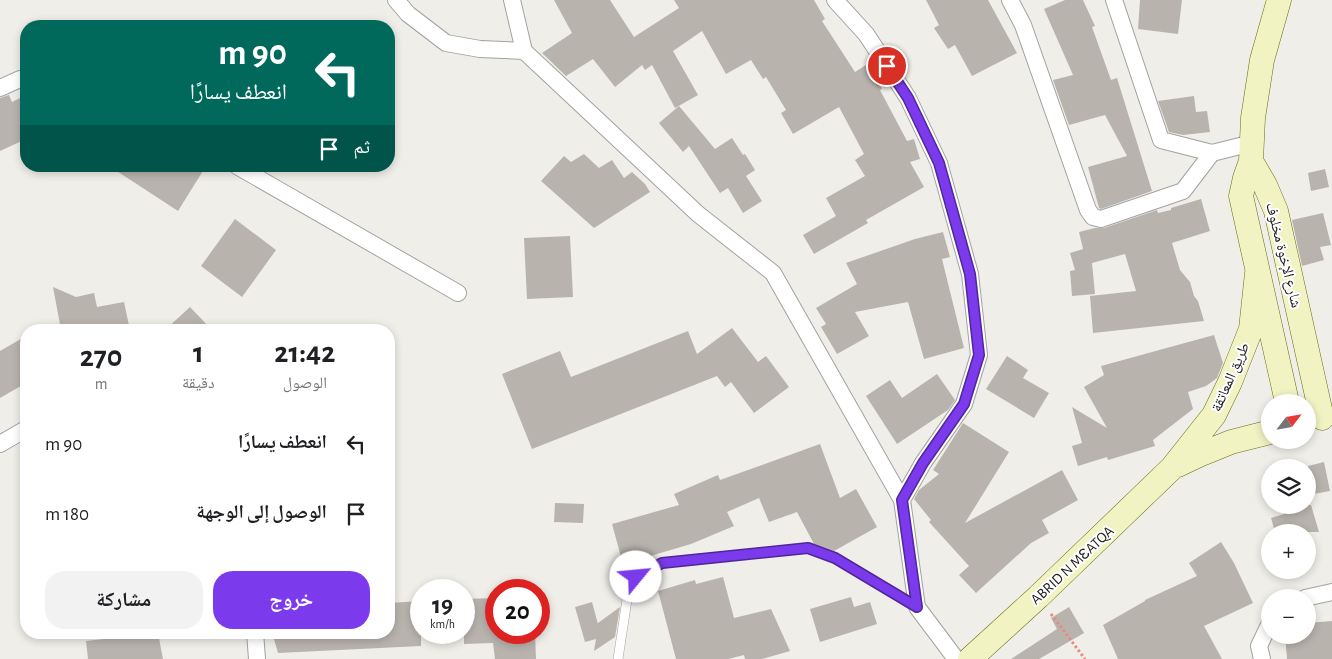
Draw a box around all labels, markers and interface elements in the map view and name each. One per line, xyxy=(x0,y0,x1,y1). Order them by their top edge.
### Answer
text: 90 m xyxy=(218,36,287,71)
icon: left xyxy=(305,40,370,105)
pin xyxy=(866,45,908,87)
icon: arrive xyxy=(873,52,901,80)
text: انعطف يسارًا xyxy=(190,81,287,103)
icon: arrive xyxy=(315,135,343,163)
text: ثم xyxy=(353,138,370,157)
street label: شارع الإخوة مخلوف xyxy=(1261,201,1304,310)
text: 1 xyxy=(193,338,204,368)
text: 21:42 xyxy=(274,338,335,368)
street label: طريق المعاتقة xyxy=(1209,340,1254,415)
text: 270 xyxy=(80,342,122,372)
text: دقيقة xyxy=(182,375,215,391)
text: الوصول xyxy=(283,375,327,391)
text: m xyxy=(95,376,107,392)
north arrow xyxy=(1261,394,1316,449)
map controls xyxy=(1261,394,1316,644)
icon: left xyxy=(342,430,370,458)
text: انعطف يسارًا xyxy=(238,433,327,452)
text: 90 m xyxy=(45,435,82,454)
button: layers xyxy=(1261,459,1316,514)
icon: arrive xyxy=(342,500,370,528)
text: الوصول إلى الوجهة xyxy=(196,503,327,522)
text: 180 m xyxy=(45,505,89,524)
street label: ABRID N MƐATQA xyxy=(1028,523,1117,608)
button: + xyxy=(1261,524,1316,579)
position arrow xyxy=(609,550,661,602)
button: مشاركة xyxy=(45,571,203,629)
button: خروج xyxy=(213,571,370,629)
speed limit sign: 20 xyxy=(485,579,550,644)
button: − xyxy=(1261,589,1316,644)
text: 19 xyxy=(432,593,453,618)
text: km/h xyxy=(430,618,455,630)

